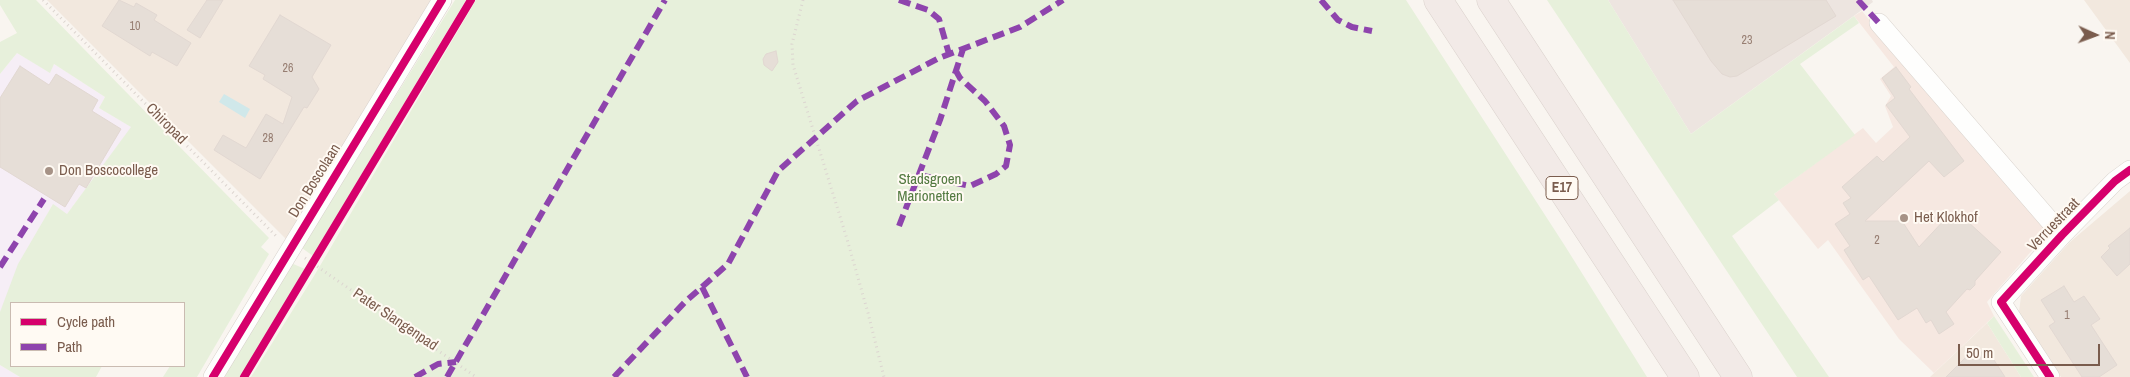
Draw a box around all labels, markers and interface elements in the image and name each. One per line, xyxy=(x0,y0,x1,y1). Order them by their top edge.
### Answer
north arrow xyxy=(2070,10,2120,60)
house number: 10 xyxy=(130,20,140,34)
text: N xyxy=(2101,31,2119,40)
house number: 23 xyxy=(1742,34,1752,48)
house number: 26 xyxy=(283,62,293,76)
street label: Chiropad xyxy=(142,100,190,148)
house number: 28 xyxy=(263,132,273,146)
street label: Don Boscolaan xyxy=(285,141,345,221)
place label: Don Boscocollege xyxy=(59,162,158,180)
marker: Don Boscocollege xyxy=(43,165,55,177)
park label: Stadsgroen Marionetten xyxy=(897,171,963,206)
road number: E17 xyxy=(1546,177,1578,200)
street label: Verruestraat xyxy=(2024,195,2084,255)
place label: Het Klokhof xyxy=(1914,209,1978,227)
marker: Het Klokhof xyxy=(1898,212,1910,224)
house number: 2 xyxy=(1874,234,1880,248)
street label: Pater Slangenpad xyxy=(349,285,441,355)
legend xyxy=(10,302,185,367)
house number: 1 xyxy=(2064,309,2070,323)
text: Cycle path xyxy=(57,311,115,332)
scale bar xyxy=(1960,334,2102,366)
text: Path xyxy=(57,336,82,357)
text: 50 m xyxy=(1966,342,1993,363)

